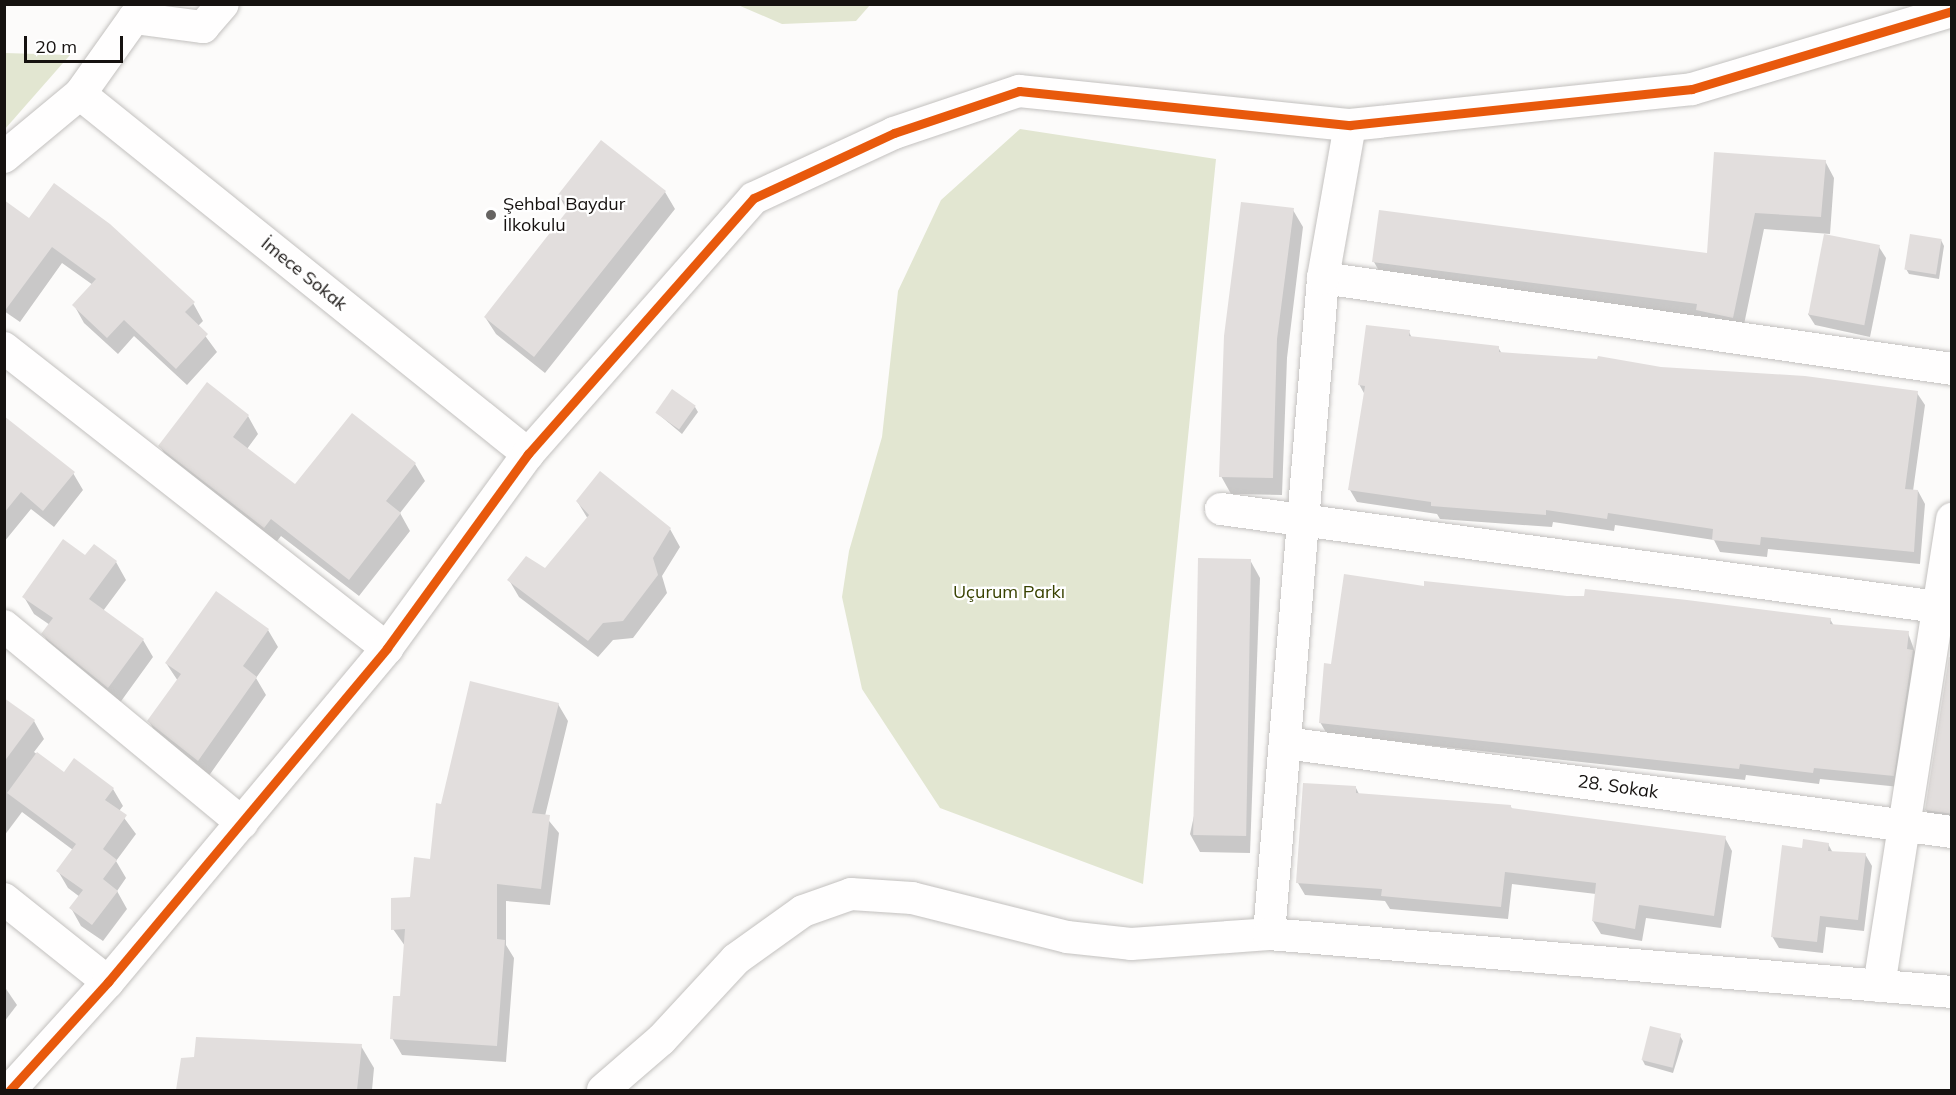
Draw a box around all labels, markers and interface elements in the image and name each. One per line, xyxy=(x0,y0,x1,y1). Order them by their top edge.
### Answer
scale bar xyxy=(27,24,126,62)
text: 20 m xyxy=(35,35,77,58)
place label: Şehbal Baydur İlkokulu xyxy=(503,194,625,236)
marker: Şehbal Baydur İlkokulu xyxy=(484,208,498,222)
street label: İmece Sokak xyxy=(257,233,351,315)
park label: Uçurum Parkı xyxy=(953,581,1065,603)
street label: 28. Sokak xyxy=(1576,771,1660,803)

